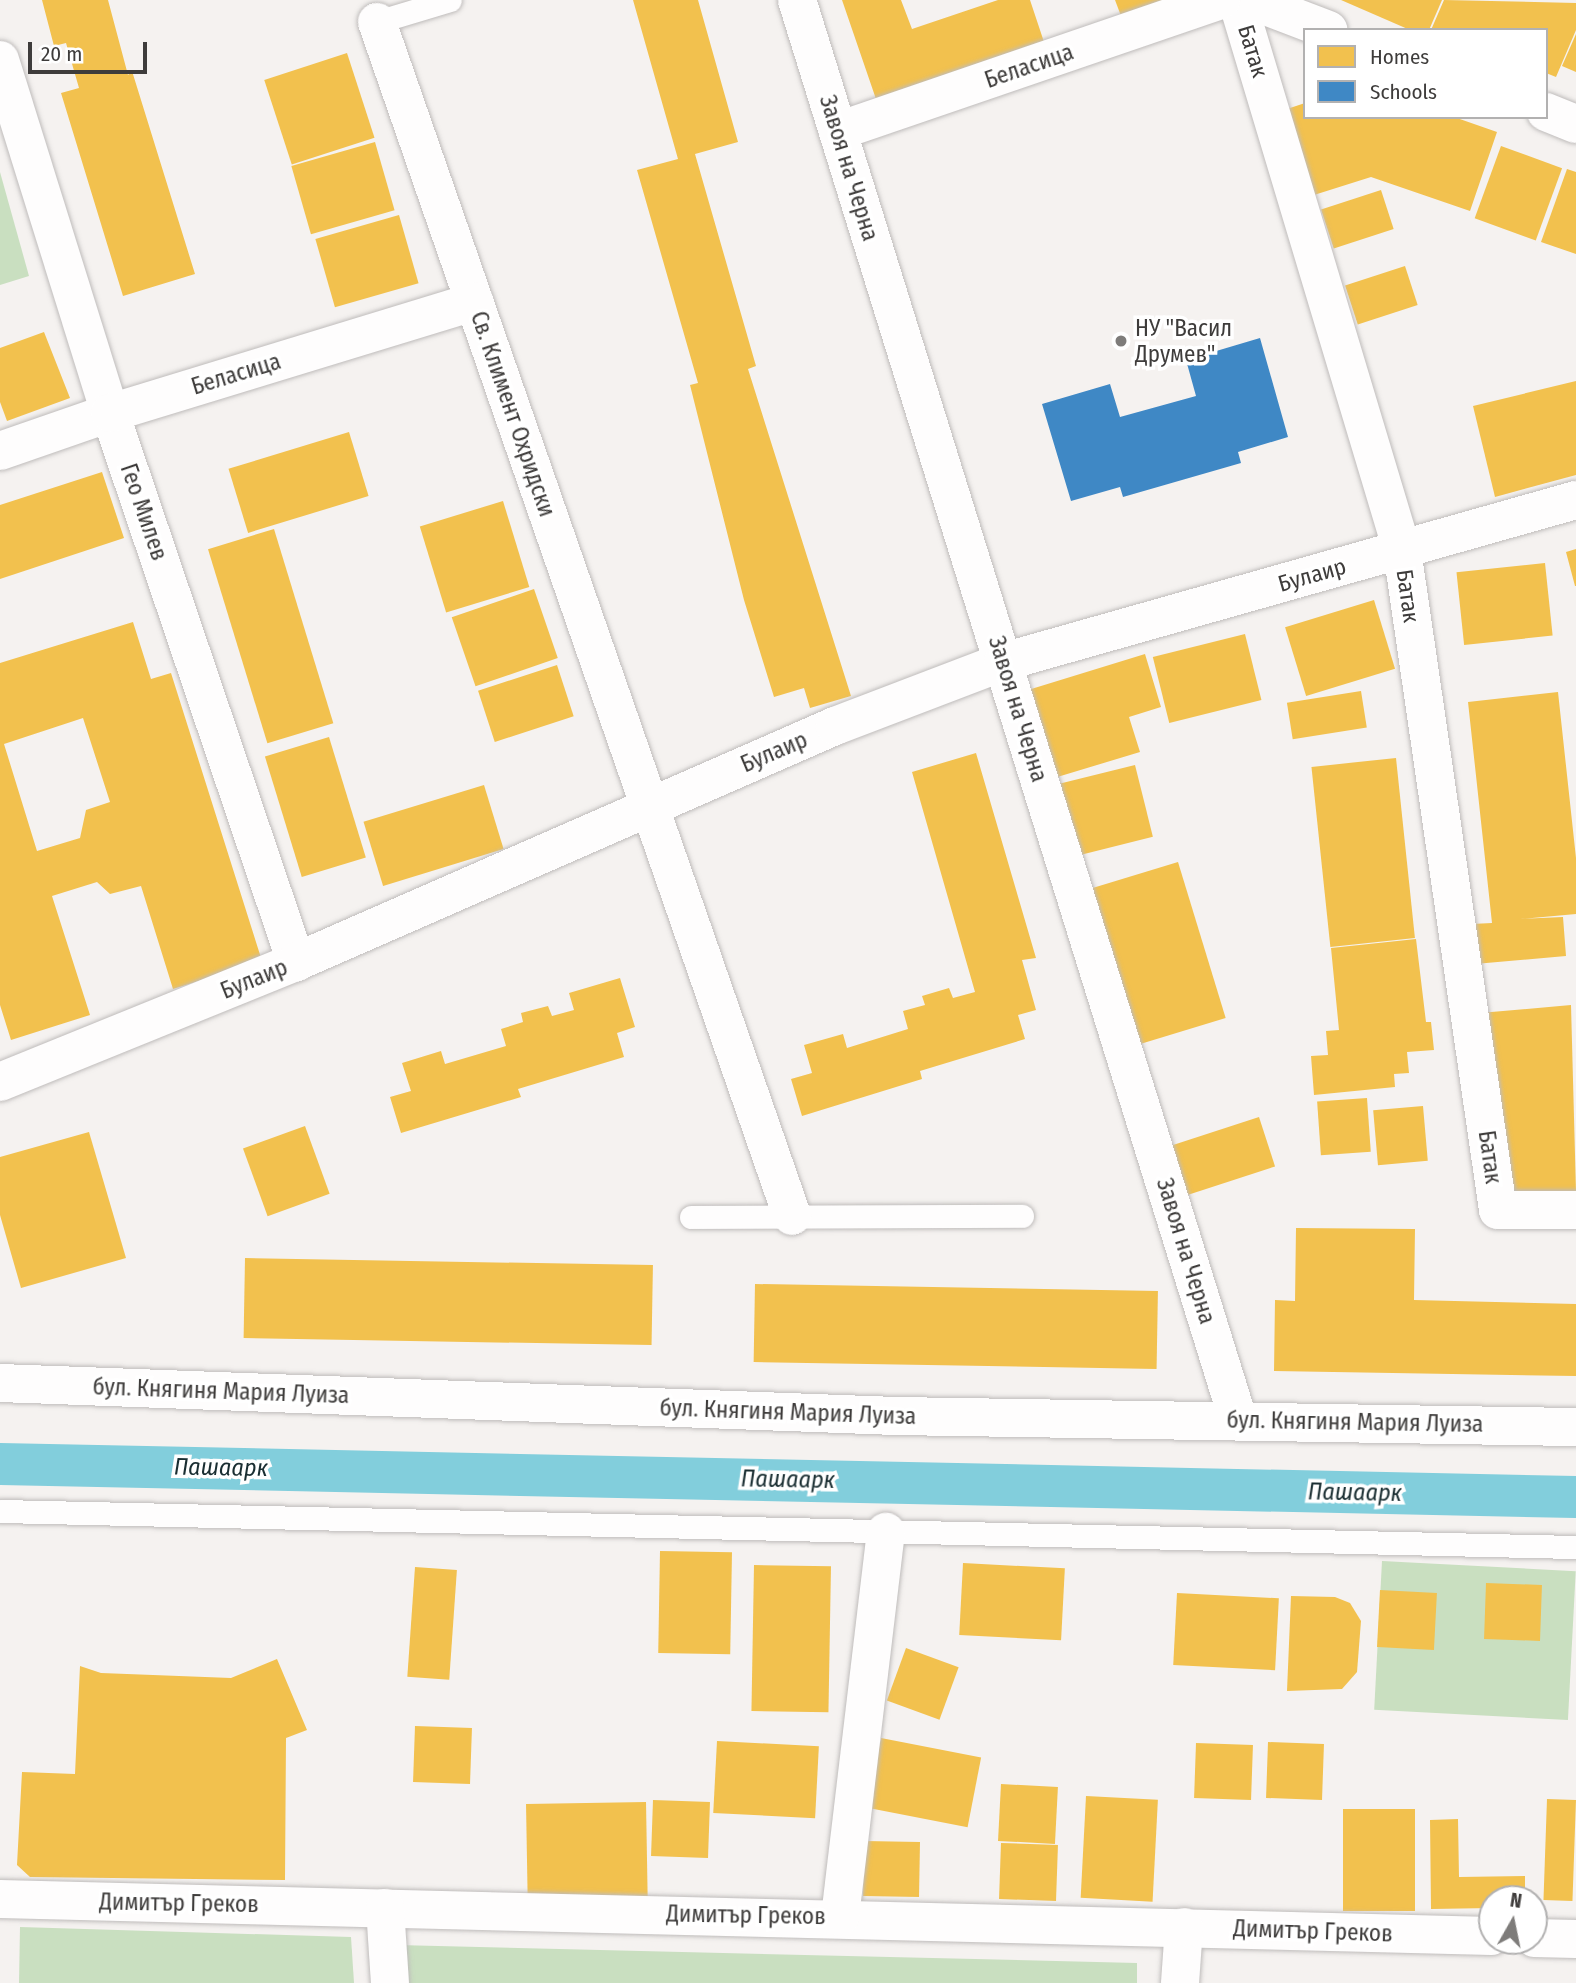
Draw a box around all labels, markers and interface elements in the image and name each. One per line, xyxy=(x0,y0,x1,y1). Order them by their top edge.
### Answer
street label: Батак xyxy=(1232,21,1274,81)
scale bar xyxy=(32,28,150,72)
legend xyxy=(1303,28,1548,119)
street label: Беласица xyxy=(981,38,1077,94)
text: 20 m xyxy=(41,41,82,67)
text: Homes xyxy=(1370,44,1429,70)
text: Schools xyxy=(1370,79,1437,105)
street label: Завоя на Черна xyxy=(814,92,884,244)
street label: Св. Климент Охридски xyxy=(465,308,561,520)
place label: НУ "Васил Друмев" xyxy=(1135,314,1232,368)
marker: НУ "Васил Друмев" xyxy=(1113,333,1129,349)
street label: Беласица xyxy=(188,347,284,401)
street label: Гео Милев xyxy=(115,460,173,564)
street label: Булаир xyxy=(1275,552,1349,598)
street label: Батак xyxy=(1391,568,1425,624)
street label: Завоя на Черна xyxy=(983,633,1053,785)
street label: Булаир xyxy=(737,726,811,778)
street label: Булаир xyxy=(217,953,291,1005)
street label: Батак xyxy=(1473,1129,1507,1185)
street label: Завоя на Черна xyxy=(1151,1175,1221,1327)
street label: бул. Княгиня Мария Луиза xyxy=(92,1373,350,1409)
street label: бул. Княгиня Мария Луиза xyxy=(659,1394,917,1430)
street label: бул. Княгиня Мария Луиза xyxy=(1226,1406,1484,1438)
water label: Пашаарк xyxy=(174,1453,268,1483)
water label: Пашаарк xyxy=(741,1465,835,1495)
water label: Пашаарк xyxy=(1308,1478,1402,1508)
north arrow xyxy=(1478,1885,1548,1955)
street label: Димитър Греков xyxy=(99,1888,259,1918)
text: N xyxy=(1509,1888,1523,1913)
street label: Димитър Греков xyxy=(666,1900,826,1930)
street label: Димитър Греков xyxy=(1233,1914,1393,1948)

